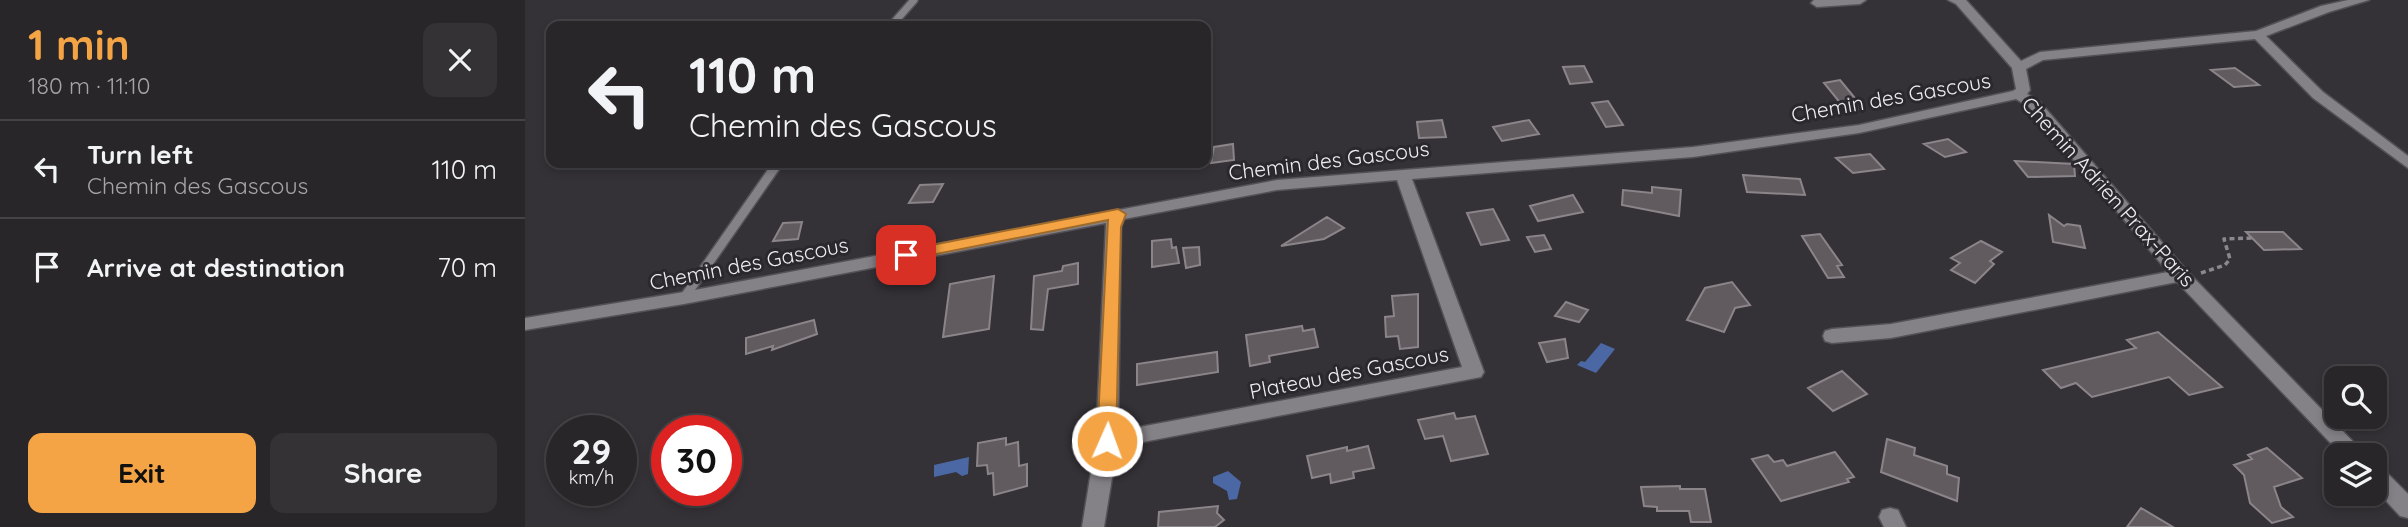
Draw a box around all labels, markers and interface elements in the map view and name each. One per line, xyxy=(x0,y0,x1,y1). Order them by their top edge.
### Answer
text: 1 min xyxy=(28,18,130,71)
button: close xyxy=(423,23,497,97)
text: 110 m xyxy=(689,44,816,105)
icon: left xyxy=(574,49,665,140)
street label: Chemin des Gascous xyxy=(1789,67,1993,127)
text: 180 m · 11:10 xyxy=(28,71,150,100)
street label: Chemin Adrien Prax-Paris xyxy=(2017,91,2201,292)
text: Chemin des Gascous xyxy=(689,105,997,145)
street label: Chemin des Gascous xyxy=(1227,135,1431,185)
text: Turn left xyxy=(87,138,194,171)
icon: left xyxy=(28,150,66,188)
text: 110 m xyxy=(431,153,497,186)
text: Chemin des Gascous xyxy=(87,171,308,200)
pin xyxy=(876,225,936,285)
street label: Chemin des Gascous xyxy=(647,231,850,295)
icon: arrive xyxy=(887,236,925,274)
icon: arrive xyxy=(28,248,66,286)
text: Arrive at destination xyxy=(87,251,345,284)
text: 70 m xyxy=(437,251,497,284)
street label: Plateau des Gascous xyxy=(1247,340,1451,404)
map controls xyxy=(2324,366,2387,506)
button: search xyxy=(2324,366,2387,429)
position arrow xyxy=(1070,404,1144,478)
speed limit sign: 30 xyxy=(651,415,742,506)
text: 29 xyxy=(572,429,611,473)
button: Exit xyxy=(28,433,256,513)
button: Share xyxy=(270,433,497,513)
button: layers xyxy=(2324,443,2387,506)
text: km/h xyxy=(569,466,614,489)

